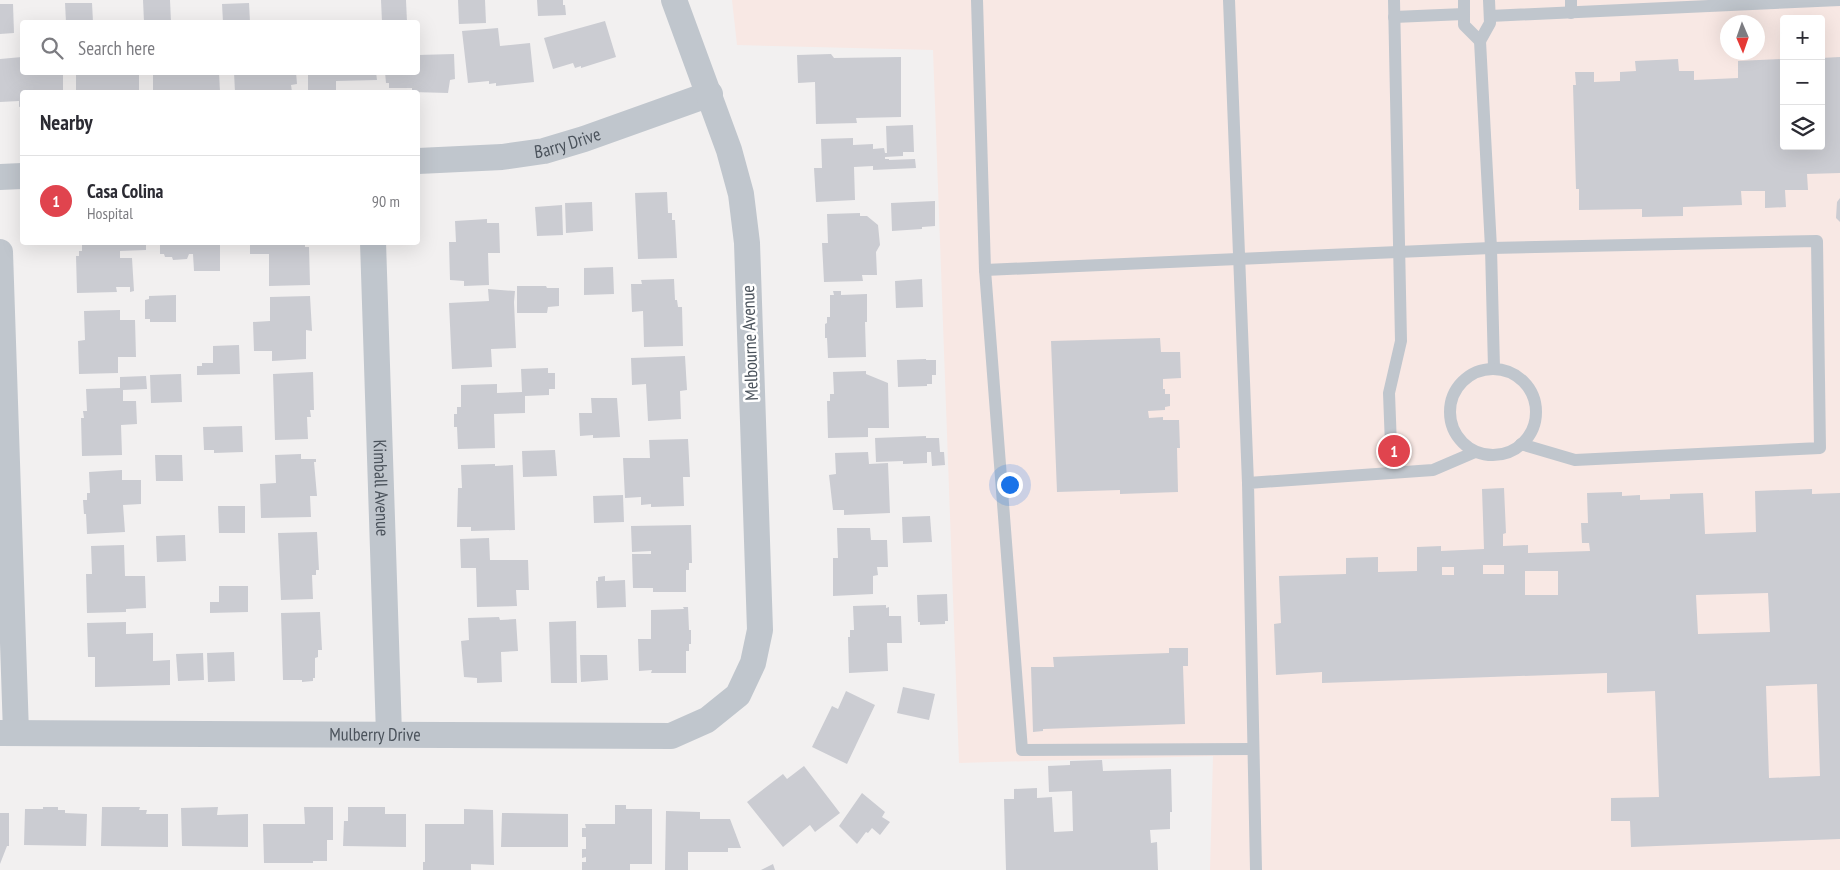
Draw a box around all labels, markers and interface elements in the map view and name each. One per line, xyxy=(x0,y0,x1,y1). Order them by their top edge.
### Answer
north arrow xyxy=(1720,15,1765,60)
map controls xyxy=(1780,15,1825,150)
button: + xyxy=(1780,15,1825,60)
search box xyxy=(20,20,420,75)
icon: search xyxy=(38,34,66,62)
text: Search here xyxy=(78,36,155,60)
button: − xyxy=(1780,60,1825,105)
button: layers xyxy=(1780,105,1825,150)
text: Nearby xyxy=(40,109,93,136)
street label: Barry Drive xyxy=(533,122,604,163)
text: Casa Colina xyxy=(87,179,163,203)
text: 1 xyxy=(52,191,60,211)
text: 90 m xyxy=(372,191,400,211)
text: Hospital xyxy=(87,203,133,223)
street label: Melbourne Avenue xyxy=(736,285,763,401)
pin: 1 xyxy=(1378,432,1410,470)
street label: Kimball Avenue xyxy=(368,439,395,537)
your location xyxy=(997,472,1023,498)
street label: Mulberry Drive xyxy=(329,722,421,746)

